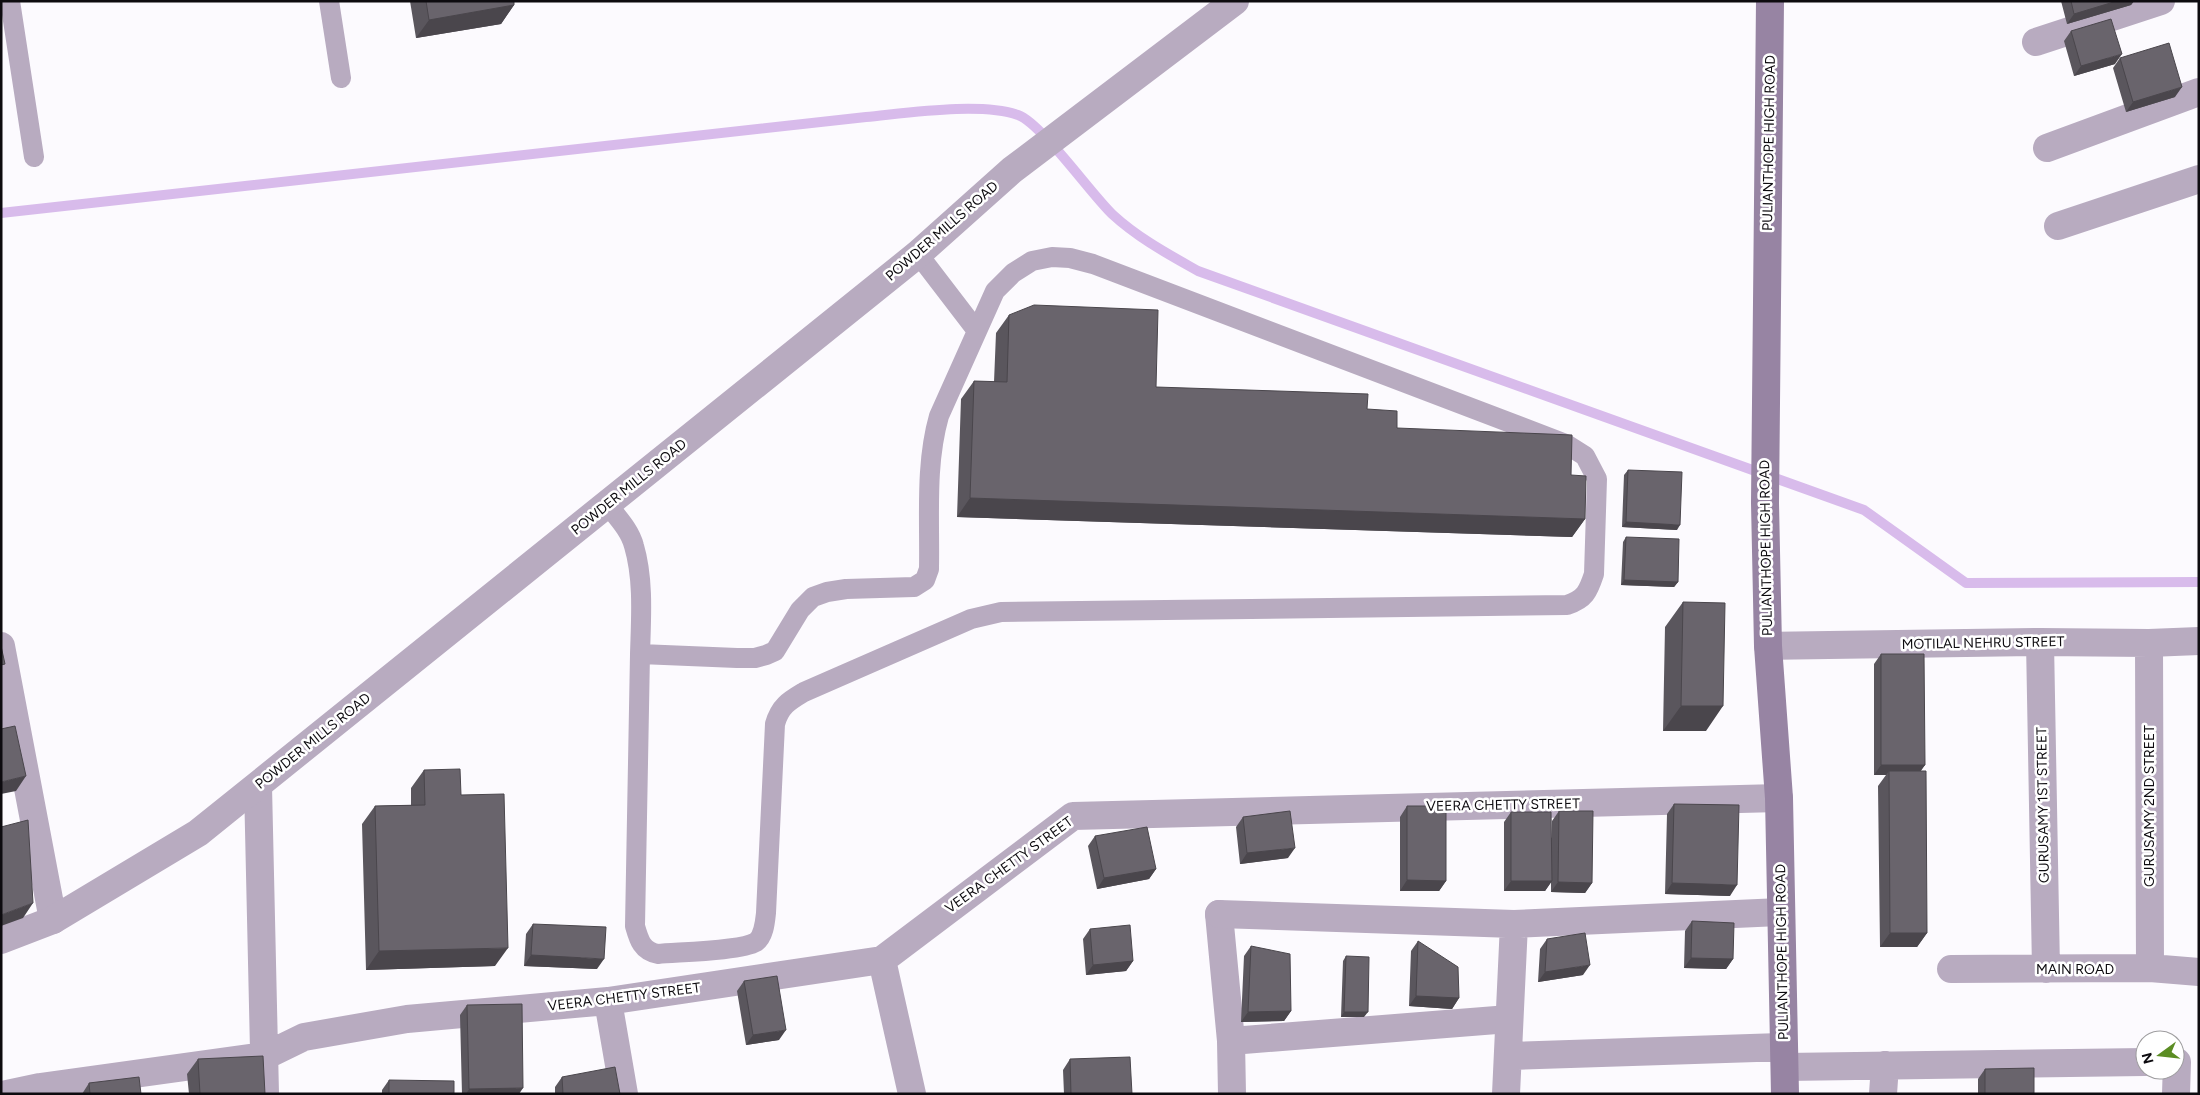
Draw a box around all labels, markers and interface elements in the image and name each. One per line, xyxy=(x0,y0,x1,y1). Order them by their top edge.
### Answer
street label: PULIANTHOPE HIGH ROAD xyxy=(1759,55,1779,231)
street label: POWDER MILLS ROAD xyxy=(882,178,1002,284)
street label: POWDER MILLS ROAD xyxy=(568,435,690,539)
street label: PULIANTHOPE HIGH ROAD xyxy=(1756,460,1776,636)
street label: MOTILAL NEHRU STREET xyxy=(1901,633,2065,653)
street label: POWDER MILLS ROAD xyxy=(252,689,374,793)
street label: GURUSAMY 2ND STREET xyxy=(2141,725,2158,887)
street label: GURUSAMY 1ST STREET xyxy=(2033,727,2053,883)
street label: VEERA CHETTY STREET xyxy=(1426,795,1580,815)
street label: VEERA CHETTY STREET xyxy=(942,813,1076,917)
street label: PULIANTHOPE HIGH ROAD xyxy=(1772,864,1792,1040)
street label: MAIN ROAD xyxy=(2036,961,2114,978)
street label: VEERA CHETTY STREET xyxy=(547,979,702,1015)
north arrow xyxy=(2135,1030,2185,1080)
text: N xyxy=(2138,1051,2158,1066)

